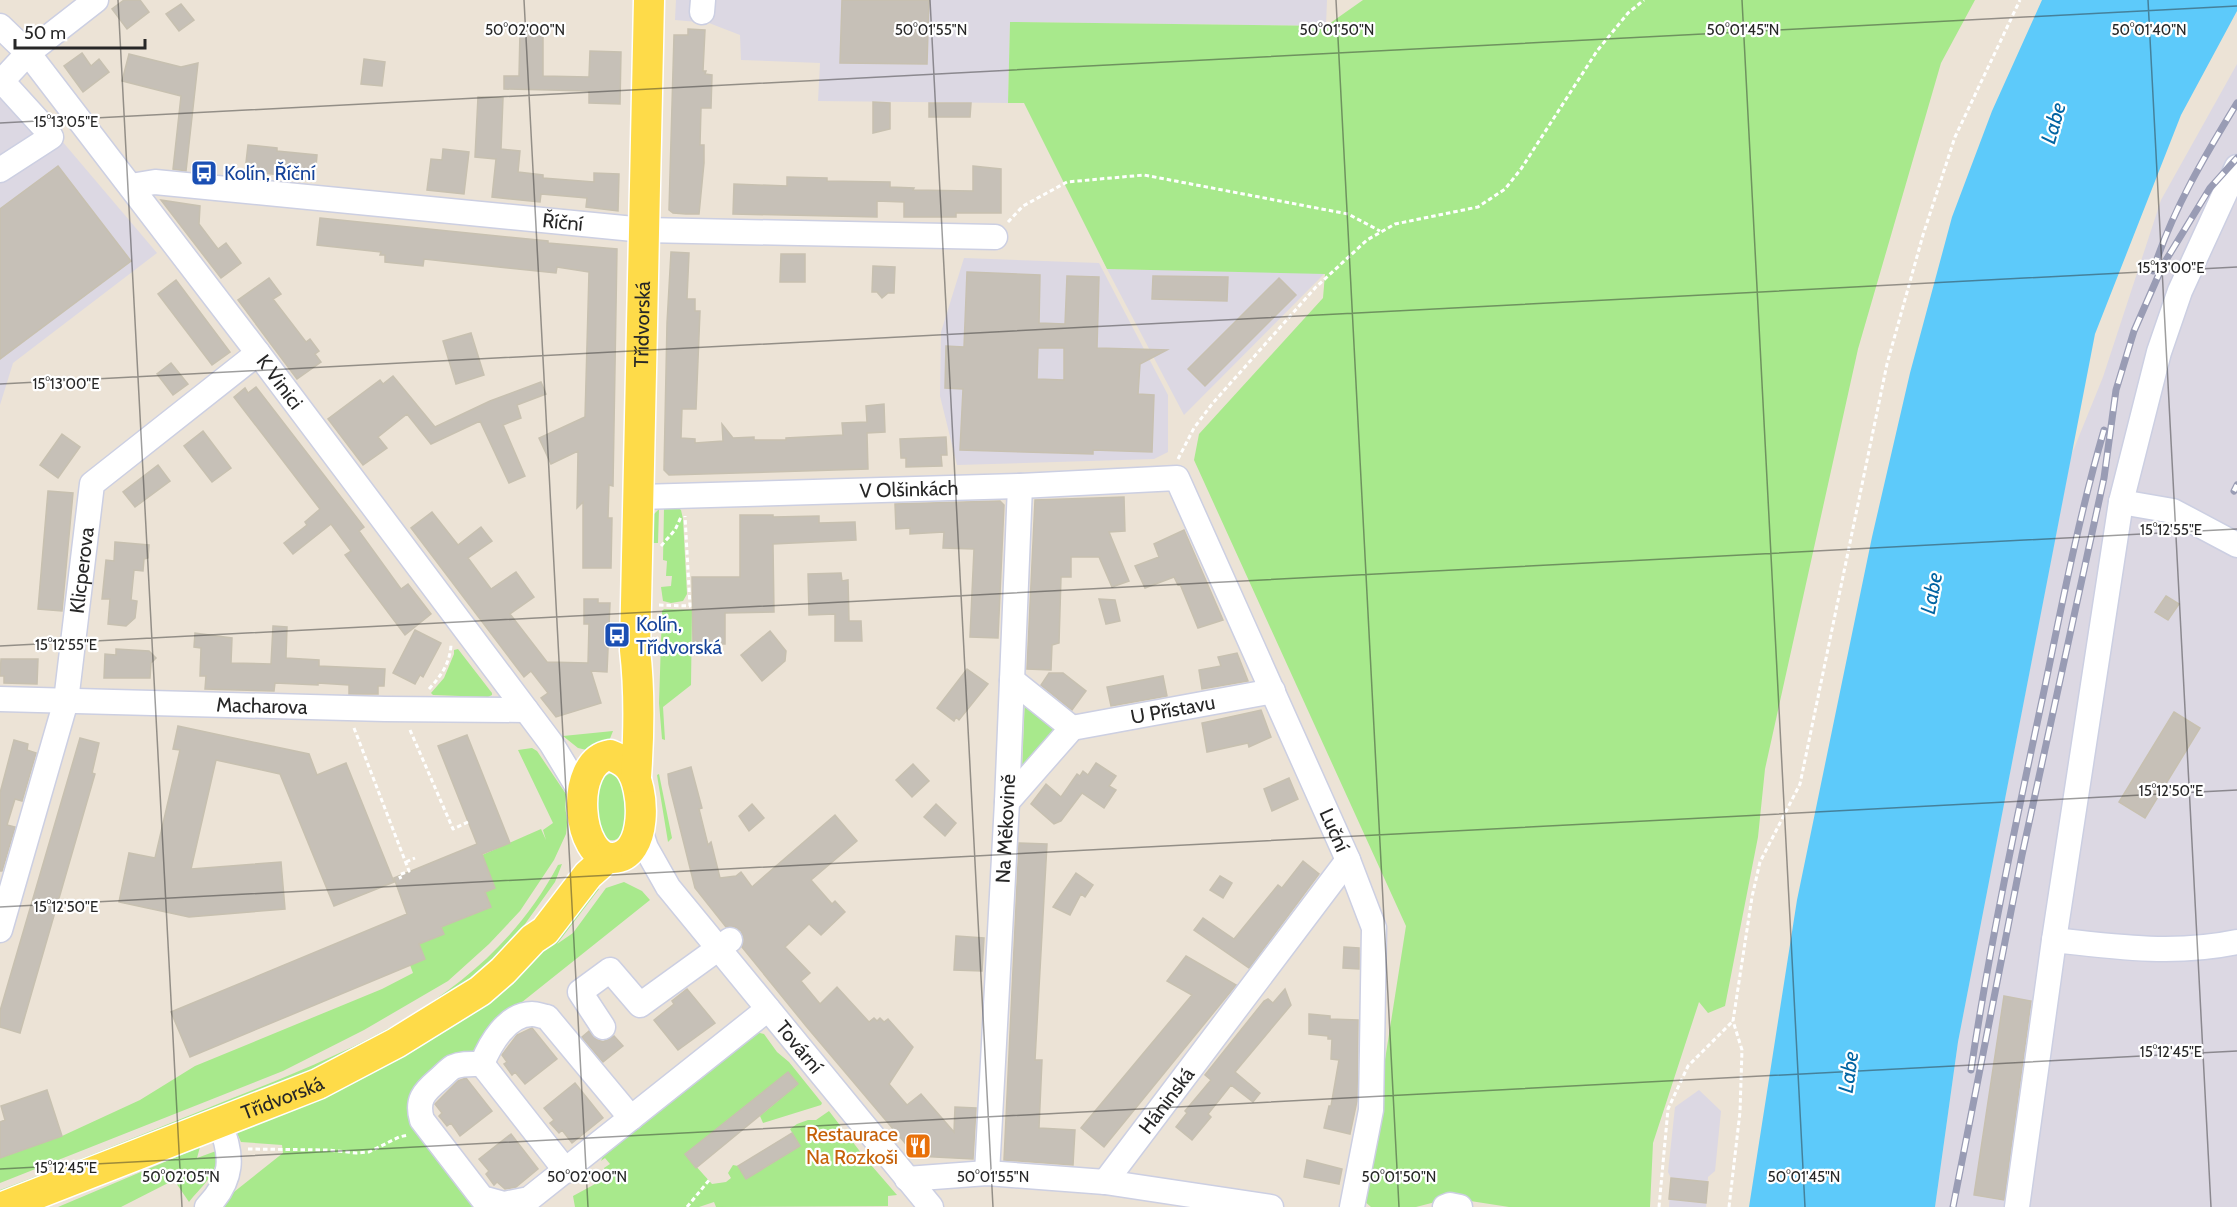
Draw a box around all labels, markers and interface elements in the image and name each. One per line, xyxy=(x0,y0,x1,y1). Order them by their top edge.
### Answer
scale bar xyxy=(15,12,146,50)
text: 50°02'00"N xyxy=(485,21,565,39)
text: 50°01'55"N xyxy=(895,21,967,39)
text: 50°01'50"N xyxy=(1300,21,1374,39)
text: 50°01'45"N xyxy=(1707,21,1779,39)
text: 50°01'40"N xyxy=(2111,21,2187,39)
text: 50 m xyxy=(24,22,66,44)
water label: Labe xyxy=(2035,99,2071,146)
text: 15°13'05"E xyxy=(34,113,98,131)
bus stop icon: Kolín, Říční xyxy=(189,158,219,188)
place label: Kolín, Říční xyxy=(224,161,315,185)
street label: Říční xyxy=(541,208,584,236)
text: 15°13'00"E xyxy=(2137,259,2205,277)
street label: Třídvorská xyxy=(629,281,655,368)
street label: K Vinici xyxy=(251,350,308,414)
text: 15°13'00"E xyxy=(32,375,100,393)
street label: V Olšinkách xyxy=(859,476,959,503)
text: 15°12'55"E xyxy=(2140,521,2202,539)
street label: Klicperova xyxy=(65,525,99,615)
water label: Labe xyxy=(1915,570,1947,616)
place label: Kolín, Třídvorská xyxy=(636,612,722,659)
bus stop icon: Kolín, Třídvorská xyxy=(602,620,632,650)
text: 15°12'55"E xyxy=(35,636,97,654)
street label: U Přístavu xyxy=(1129,690,1217,729)
street label: Macharova xyxy=(216,693,308,719)
street label: Na Měkovině xyxy=(991,773,1020,884)
text: 15°12'50"E xyxy=(2139,782,2203,800)
street label: Luční xyxy=(1314,805,1355,855)
text: 15°12'50"E xyxy=(34,898,98,916)
street label: Tovární xyxy=(771,1016,828,1078)
text: 15°12'45"E xyxy=(2140,1043,2202,1061)
water label: Labe xyxy=(1833,1049,1863,1094)
street label: Háninská xyxy=(1134,1062,1199,1139)
street label: Třídvorská xyxy=(238,1071,328,1125)
place label: Restaurace Na Rozkoši xyxy=(806,1122,898,1169)
restaurant icon: Restaurace Na Rozkoši xyxy=(903,1131,933,1161)
text: 15°12'45"E xyxy=(35,1159,97,1177)
text: 50°02'05"N xyxy=(142,1168,220,1186)
text: 50°02'00"N xyxy=(547,1168,627,1186)
text: 50°01'55"N xyxy=(957,1168,1029,1186)
text: 50°01'50"N xyxy=(1362,1168,1436,1186)
text: 50°01'45"N xyxy=(1768,1168,1840,1186)

